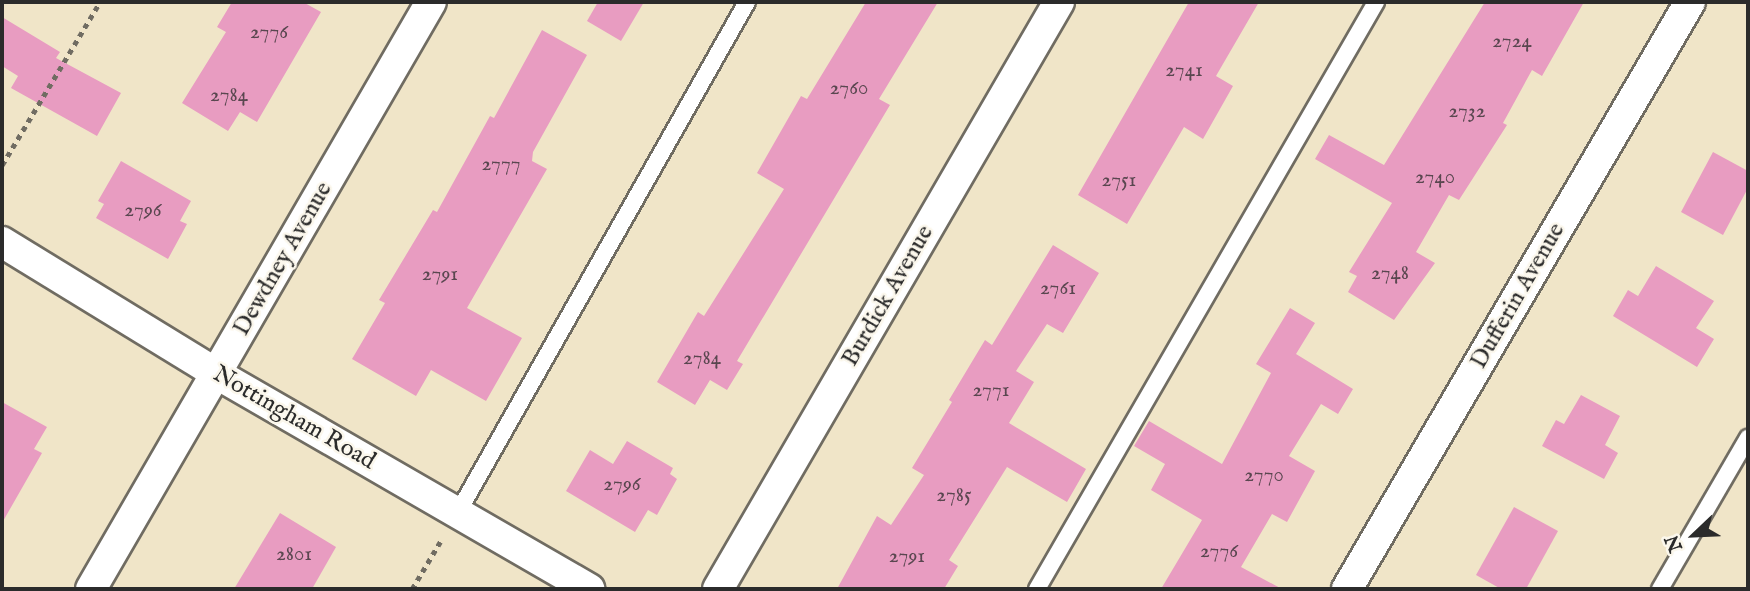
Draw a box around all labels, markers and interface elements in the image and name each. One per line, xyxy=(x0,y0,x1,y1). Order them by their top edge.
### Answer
house number: 2776 xyxy=(250,20,288,46)
house number: 2724 xyxy=(1492,29,1532,55)
house number: 2741 xyxy=(1165,58,1203,84)
house number: 2760 xyxy=(830,76,868,102)
house number: 2784 xyxy=(210,83,248,109)
house number: 2732 xyxy=(1448,99,1486,125)
house number: 2777 xyxy=(481,152,521,178)
house number: 2740 xyxy=(1415,165,1455,191)
house number: 2751 xyxy=(1102,168,1136,194)
street label: Dewdney Avenue xyxy=(227,177,339,341)
house number: 2796 xyxy=(124,198,162,224)
street label: Dufferin Avenue xyxy=(1465,218,1571,374)
street label: Burdick Avenue xyxy=(836,220,940,372)
house number: 2748 xyxy=(1371,261,1409,287)
house number: 2791 xyxy=(422,262,458,288)
house number: 2761 xyxy=(1040,276,1076,302)
house number: 2784 xyxy=(683,346,721,372)
street label: Nottingham Road xyxy=(208,360,380,476)
house number: 2771 xyxy=(972,378,1010,404)
house number: 2770 xyxy=(1244,463,1284,489)
house number: 2796 xyxy=(603,472,641,498)
house number: 2785 xyxy=(936,483,972,509)
north arrow xyxy=(1659,500,1729,570)
text: N xyxy=(1660,531,1689,555)
house number: 2776 xyxy=(1200,539,1238,565)
house number: 2801 xyxy=(276,542,312,568)
house number: 2791 xyxy=(889,544,925,570)

